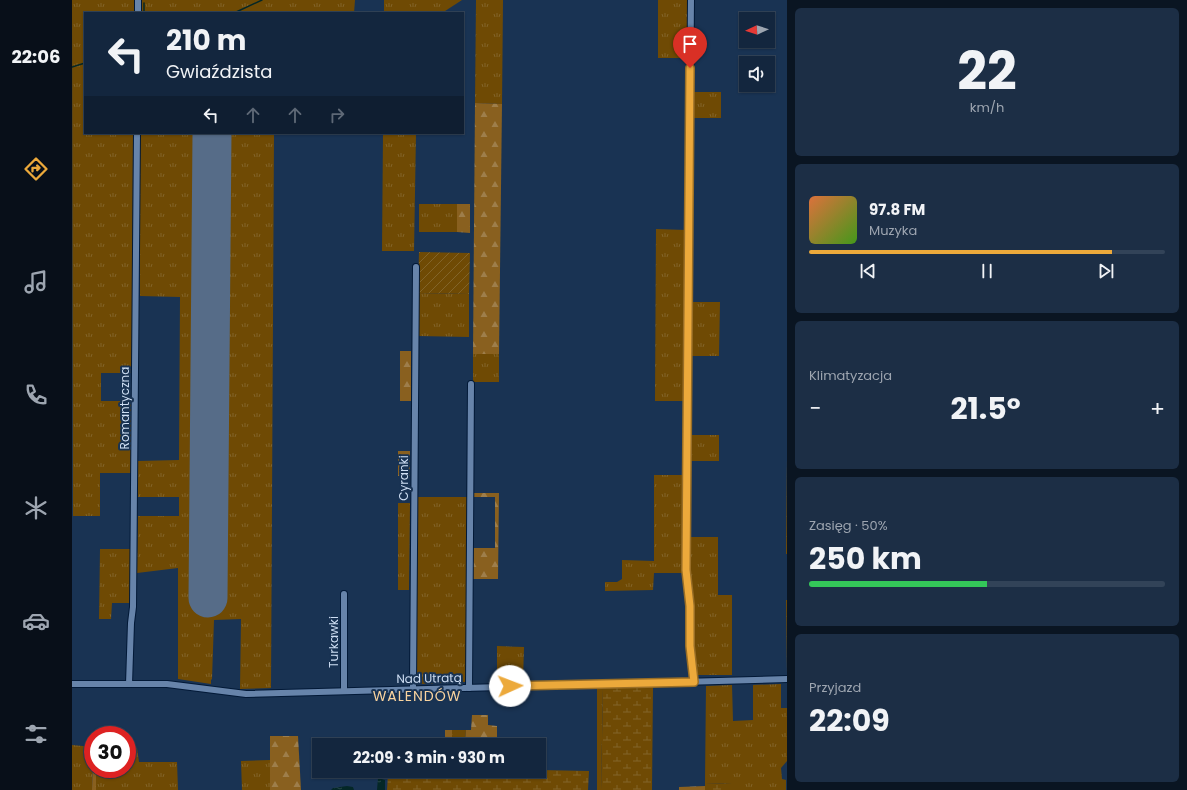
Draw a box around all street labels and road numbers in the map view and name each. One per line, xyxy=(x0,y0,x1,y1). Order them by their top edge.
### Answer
street label: Romantyczna xyxy=(116,367,133,449)
street label: Cyranki xyxy=(395,455,412,501)
street label: Turkawki xyxy=(325,616,342,668)
street label: Nad Utratą xyxy=(396,669,462,687)

